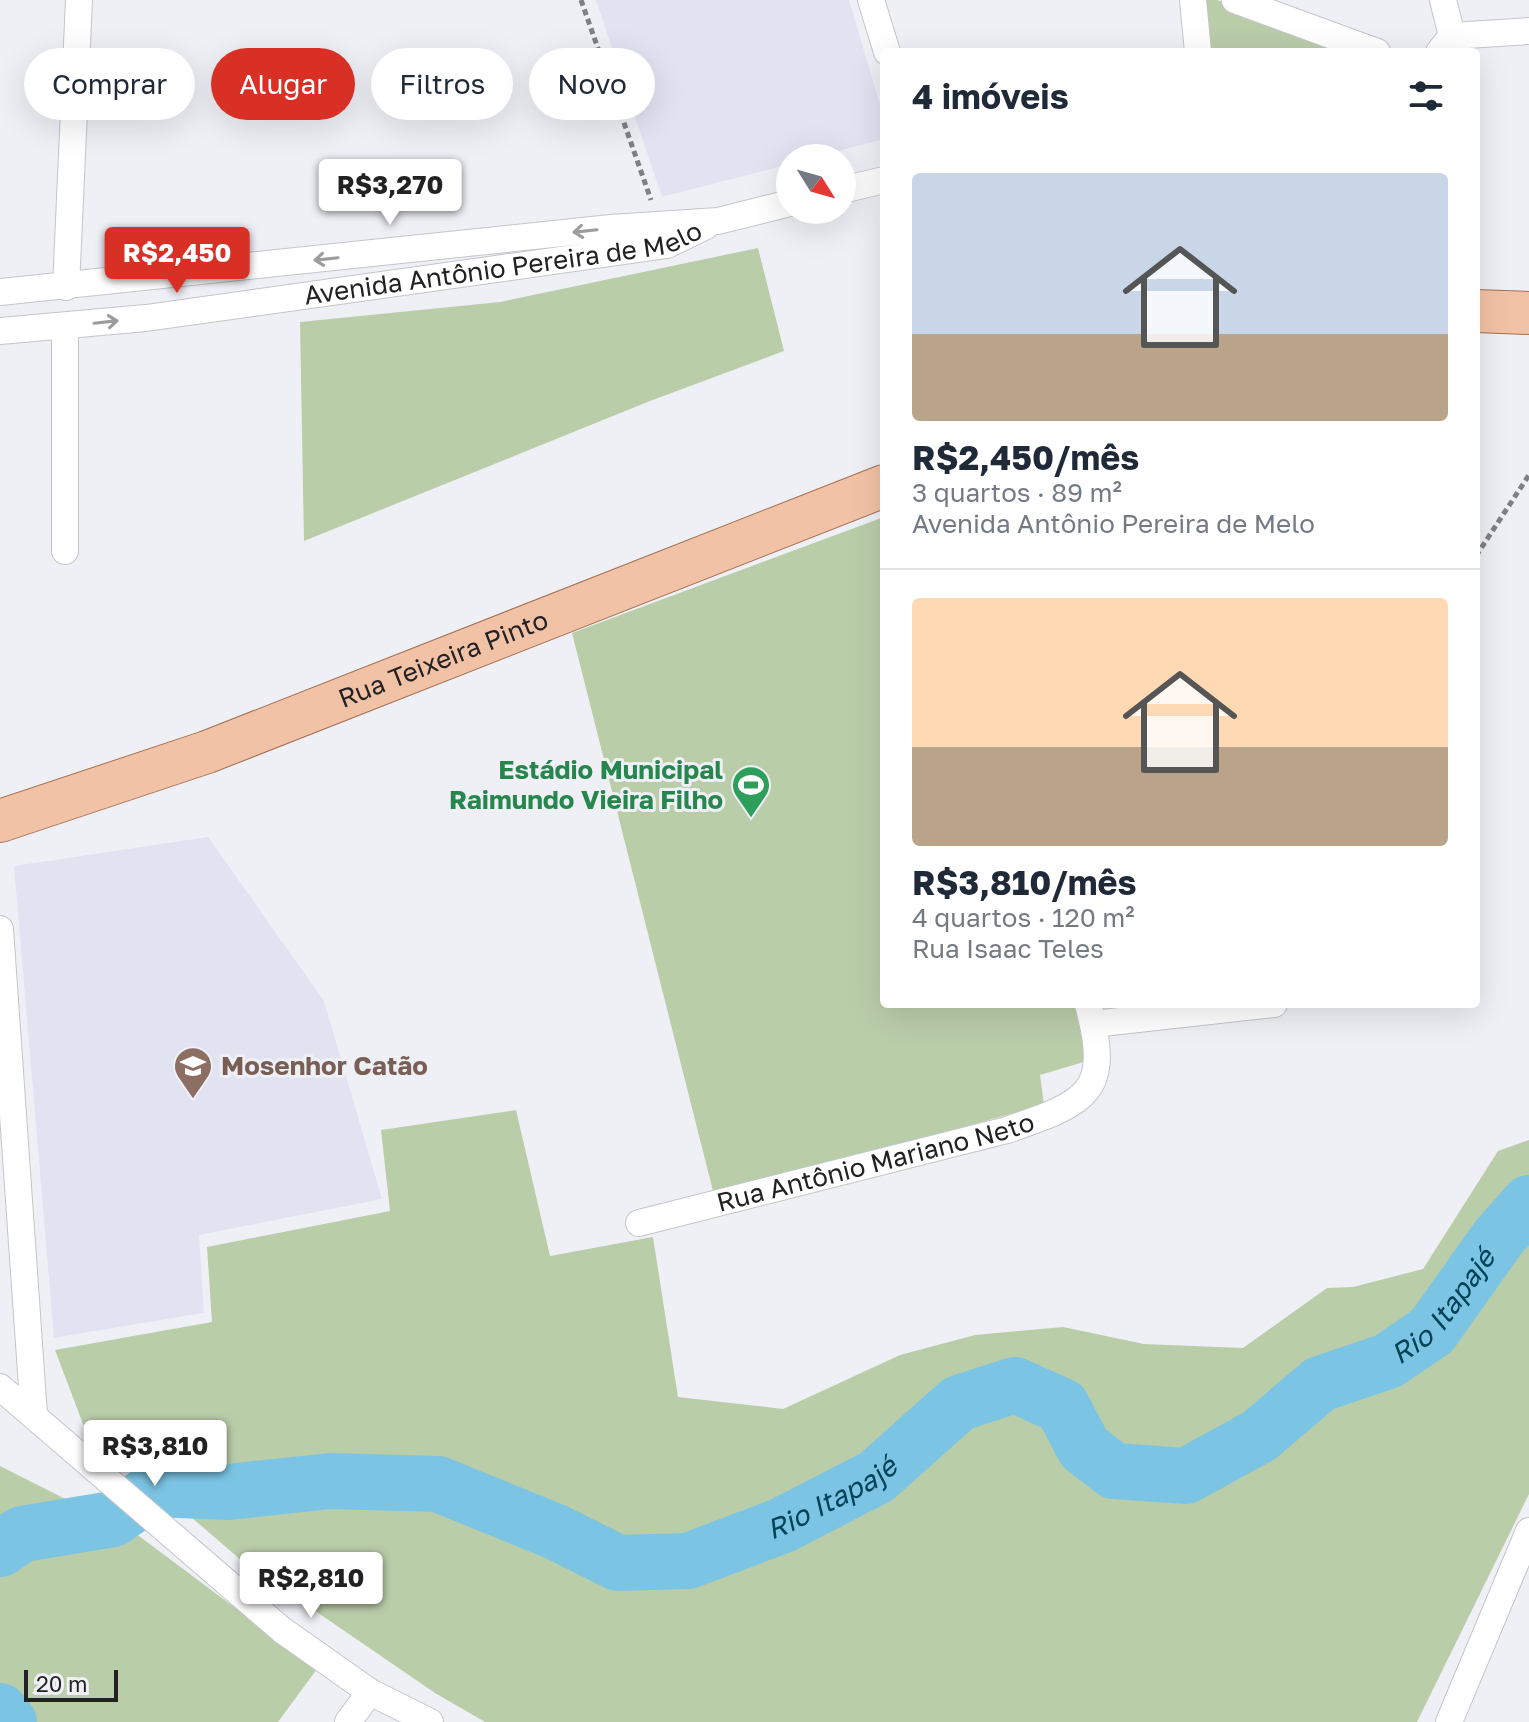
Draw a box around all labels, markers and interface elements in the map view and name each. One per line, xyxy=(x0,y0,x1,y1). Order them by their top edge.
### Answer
chip: Comprar xyxy=(24,48,195,120)
chip: Alugar xyxy=(211,48,355,120)
chip: Filtros xyxy=(371,48,513,120)
chip: Novo xyxy=(529,48,655,120)
icon: filters xyxy=(1404,74,1448,118)
text: 4 imóveis xyxy=(912,76,1069,116)
north arrow xyxy=(776,144,856,224)
map controls xyxy=(776,144,856,224)
pin: R$3,270 xyxy=(316,159,464,227)
text: R$3,270 xyxy=(337,169,443,200)
street label: Avenida Antônio Pereira de Melo xyxy=(302,214,707,311)
one-way arrow xyxy=(572,223,598,238)
icon: home xyxy=(1108,225,1252,369)
pin: R$2,450 xyxy=(103,227,251,295)
text: R$2,450 xyxy=(123,237,231,268)
one-way arrow xyxy=(313,251,340,266)
one-way arrow xyxy=(92,314,119,329)
text: R$2,450/mês xyxy=(912,437,1139,477)
text: 3 quartos · 89 m² xyxy=(912,477,1122,508)
text: Avenida Antônio Pereira de Melo xyxy=(912,508,1315,539)
street label: Rua Teixeira Pinto xyxy=(334,604,552,714)
icon: home xyxy=(1108,650,1252,794)
place label: Estádio Municipal Raimundo Vieira Filho xyxy=(449,754,723,815)
sports icon: Estádio Municipal Raimundo Vieira Filho xyxy=(730,764,772,819)
text: R$3,810/mês xyxy=(912,862,1137,902)
text: 4 quartos · 120 m² xyxy=(912,902,1135,933)
text: Rua Isaac Teles xyxy=(912,933,1104,964)
school or university icon: Mosenhor Catão xyxy=(172,1045,214,1100)
place label: Mosenhor Catão xyxy=(221,1050,428,1081)
street label: Rua Antônio Mariano Neto xyxy=(713,1106,1038,1218)
water label: Rio Itapajé xyxy=(1384,1240,1503,1370)
pin: R$3,810 xyxy=(81,1420,229,1488)
text: R$3,810 xyxy=(102,1430,208,1461)
water label: Rio Itapajé xyxy=(762,1448,905,1546)
pin: R$2,810 xyxy=(237,1552,385,1620)
text: R$2,810 xyxy=(258,1562,364,1593)
scale bar xyxy=(24,1666,118,1702)
text: 20 m xyxy=(36,1670,87,1697)

